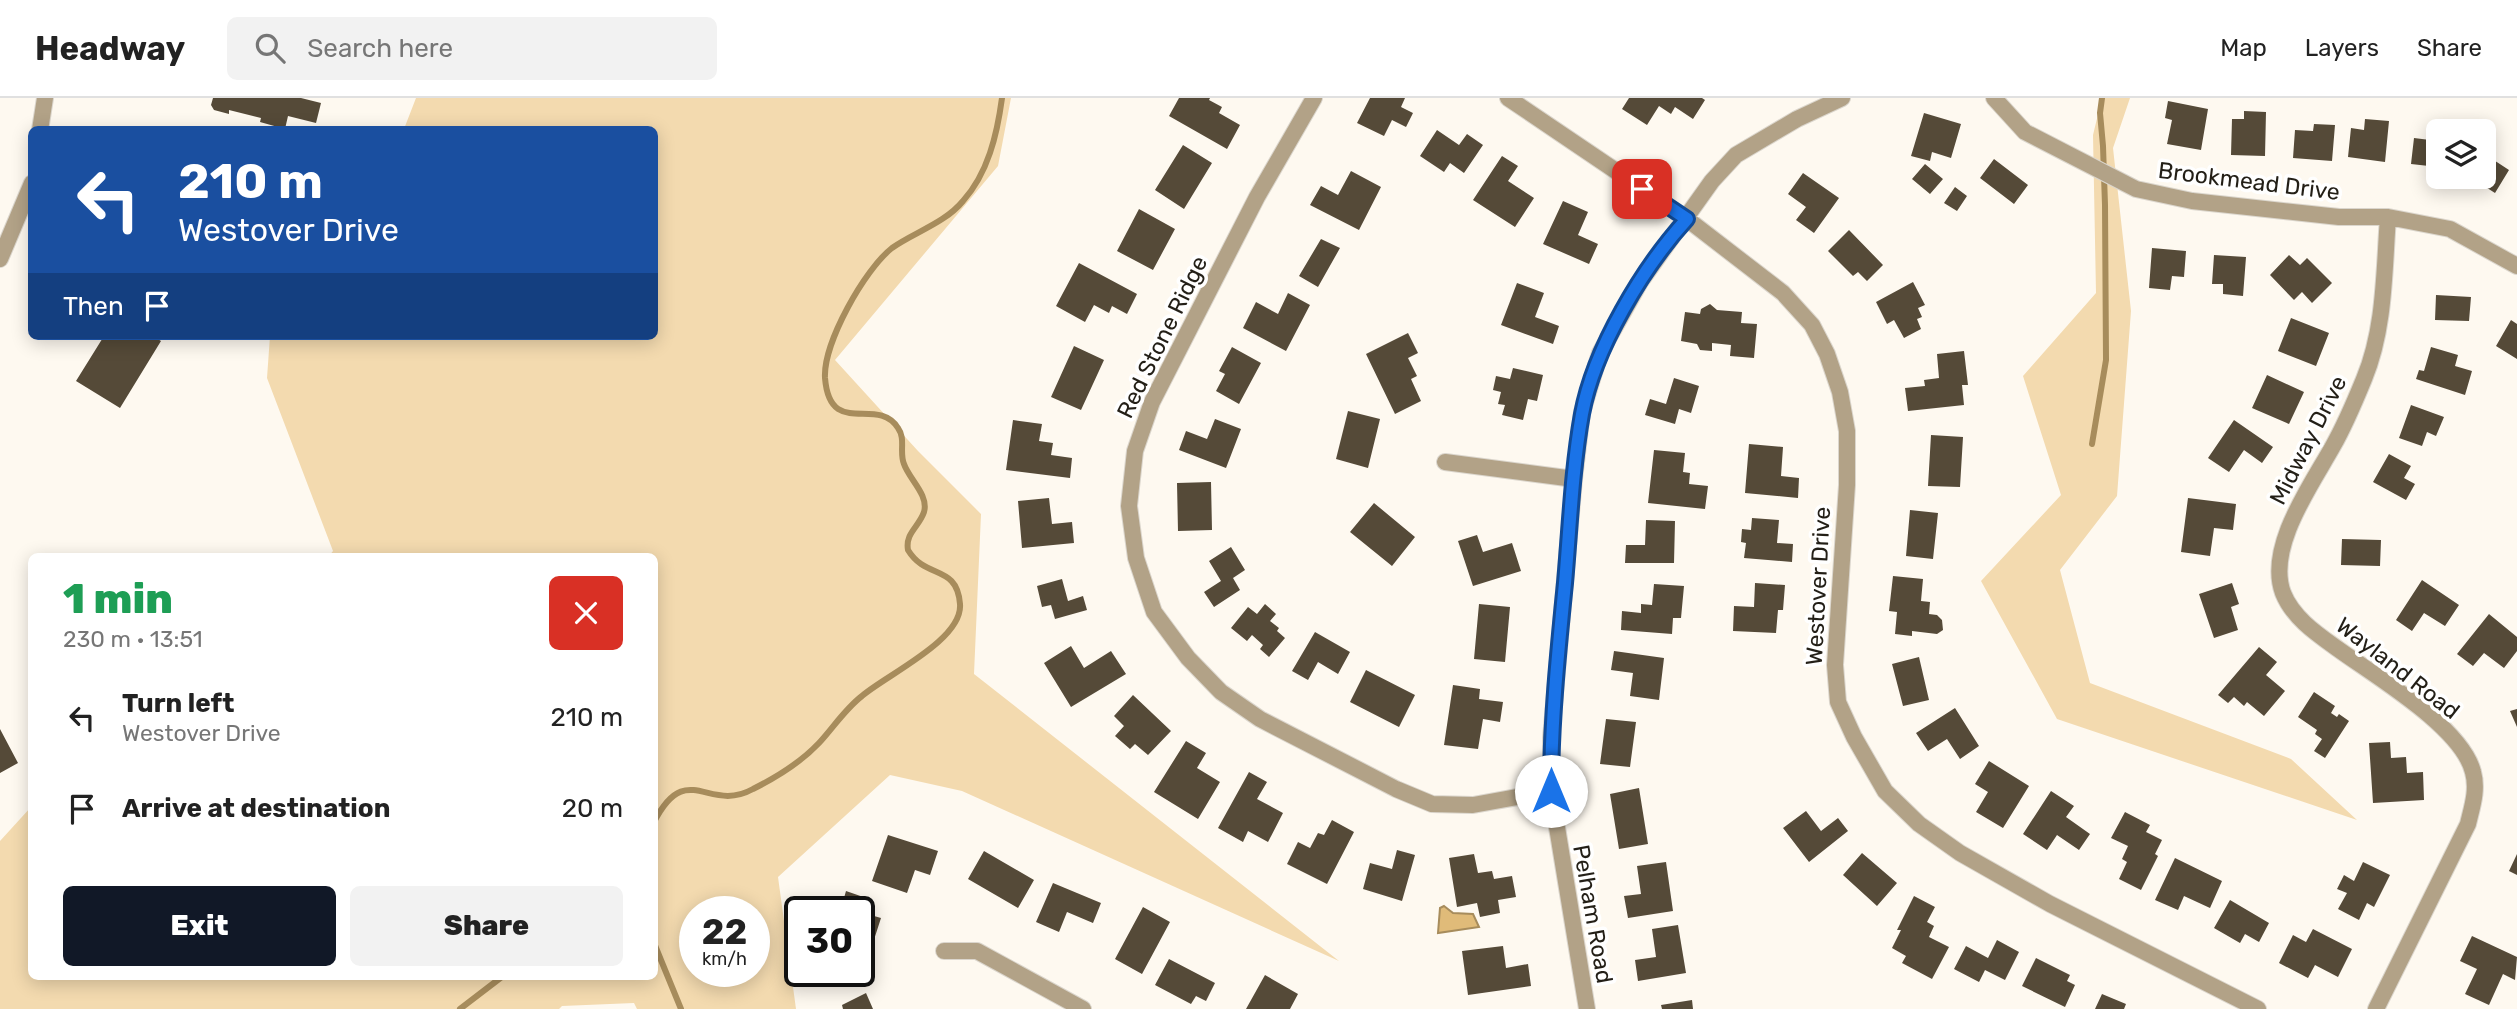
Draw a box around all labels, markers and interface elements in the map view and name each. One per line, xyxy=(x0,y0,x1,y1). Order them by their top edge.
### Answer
search box xyxy=(227,17,717,80)
text: Headway xyxy=(35,29,185,68)
icon: search xyxy=(251,29,289,67)
text: Search here xyxy=(307,33,453,64)
text: Map xyxy=(2220,34,2267,62)
text: Layers xyxy=(2305,34,2379,62)
text: Share xyxy=(2417,34,2482,62)
map controls xyxy=(2426,119,2496,189)
button: layers xyxy=(2426,119,2496,189)
text: 210 m xyxy=(178,152,323,210)
icon: left xyxy=(63,154,154,245)
street label: Brookmead Drive xyxy=(2157,156,2341,206)
pin xyxy=(1612,159,1672,219)
icon: arrive xyxy=(1623,170,1661,208)
text: Westover Drive xyxy=(178,211,399,249)
street label: Red Stone Ridge xyxy=(1111,251,1213,423)
icon: arrive xyxy=(138,287,176,325)
text: Then xyxy=(63,291,124,322)
street label: Midway Drive xyxy=(2263,371,2353,509)
street label: Westover Drive xyxy=(1800,506,1836,666)
text: 1 min xyxy=(63,574,173,624)
button: close xyxy=(549,576,623,650)
street label: Wayland Road xyxy=(2331,611,2465,725)
text: 230 m · 13:51 xyxy=(63,625,203,653)
text: Turn left xyxy=(122,688,234,719)
icon: left xyxy=(63,699,101,737)
text: 210 m xyxy=(551,702,623,733)
text: Westover Drive xyxy=(122,719,281,747)
position arrow xyxy=(1514,754,1588,828)
icon: arrive xyxy=(63,790,101,828)
text: Arrive at destination xyxy=(122,793,390,824)
text: 20 m xyxy=(562,793,623,824)
street label: Pelham Road xyxy=(1567,842,1619,986)
button: Exit xyxy=(63,886,336,966)
button: Share xyxy=(350,886,623,966)
speed limit sign: 30 xyxy=(784,896,875,987)
text: 22 xyxy=(702,911,747,953)
text: km/h xyxy=(702,948,747,970)

